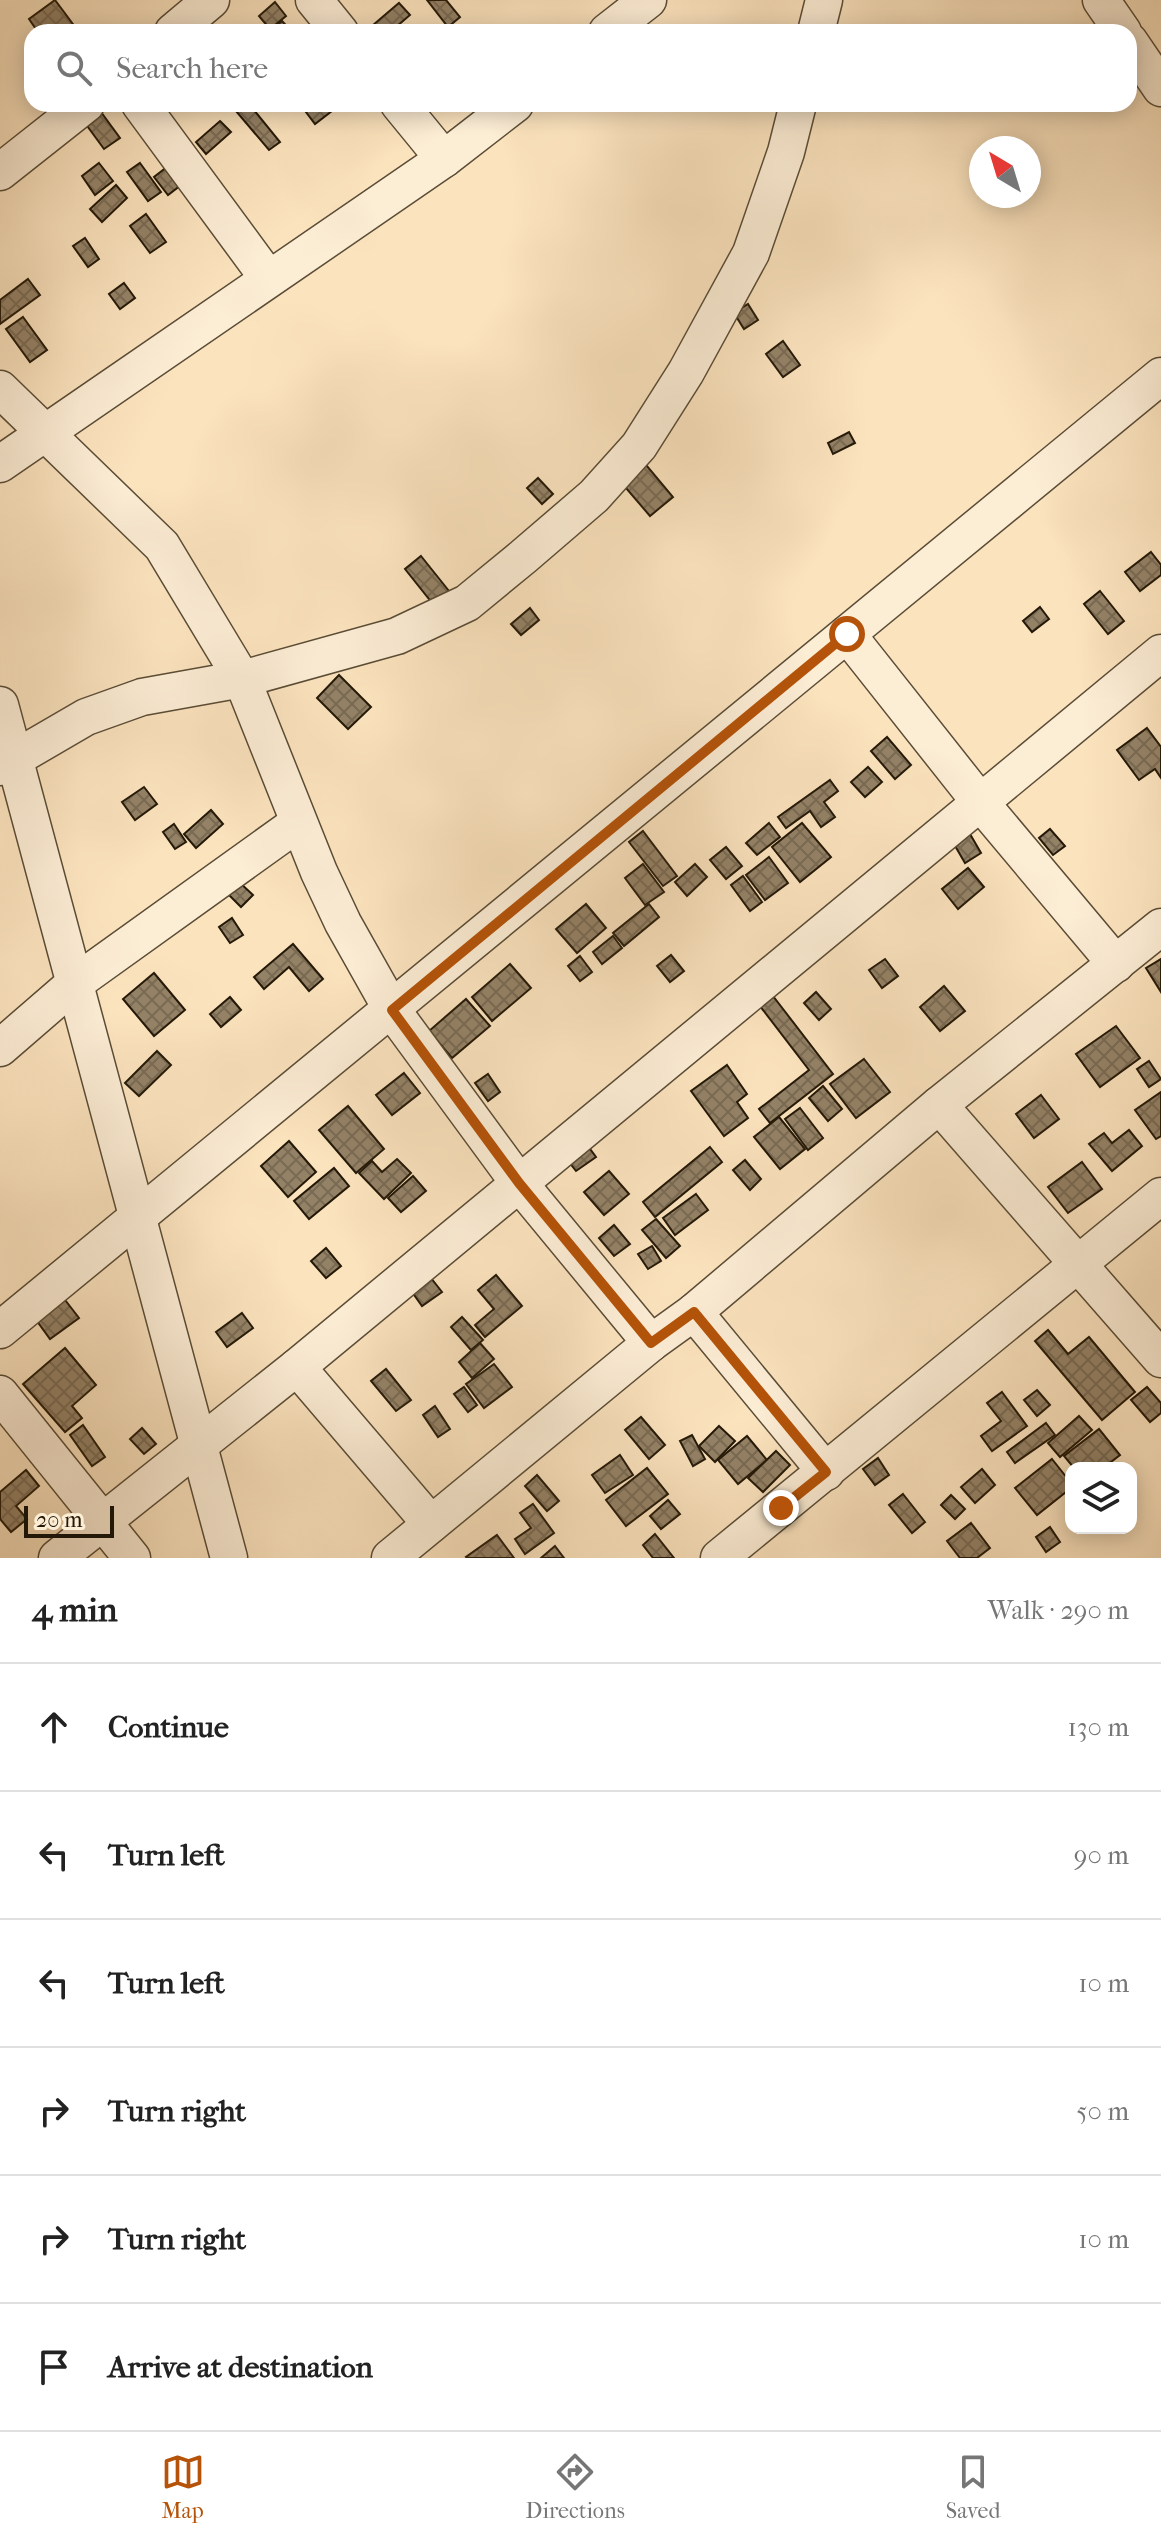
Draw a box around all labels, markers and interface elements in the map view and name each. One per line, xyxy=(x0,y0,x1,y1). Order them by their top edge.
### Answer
search box xyxy=(24,24,1137,112)
icon: search xyxy=(52,46,96,90)
text: Search here xyxy=(116,51,268,86)
north arrow xyxy=(969,136,1041,208)
route start xyxy=(829,616,865,652)
map controls xyxy=(1065,1462,1137,1534)
button: layers xyxy=(1065,1462,1137,1534)
route end xyxy=(763,1490,799,1526)
scale bar xyxy=(24,1502,114,1538)
text: 20 m xyxy=(36,1507,82,1533)
text: 4 min xyxy=(32,1590,117,1630)
text: Walk · 290 m xyxy=(988,1595,1129,1626)
icon: ahead xyxy=(32,1705,76,1749)
text: Continue xyxy=(108,1710,229,1745)
text: 130 m xyxy=(1068,1712,1129,1743)
icon: left xyxy=(32,1833,76,1877)
text: Turn left xyxy=(108,1838,225,1873)
text: 90 m xyxy=(1074,1840,1129,1871)
icon: left xyxy=(32,1961,76,2005)
text: Turn left xyxy=(108,1966,225,2001)
text: 10 m xyxy=(1078,1968,1129,1999)
icon: right xyxy=(32,2089,76,2133)
text: Turn right xyxy=(108,2094,246,2129)
text: 50 m xyxy=(1076,2096,1129,2127)
icon: right xyxy=(32,2217,76,2261)
text: Turn right xyxy=(108,2222,246,2257)
text: 10 m xyxy=(1078,2224,1129,2255)
icon: arrive xyxy=(32,2345,76,2389)
text: Arrive at destination xyxy=(108,2350,373,2385)
tab: Map xyxy=(161,2450,205,2524)
tab: Directions xyxy=(526,2450,625,2524)
tab: Saved xyxy=(946,2450,1000,2524)

